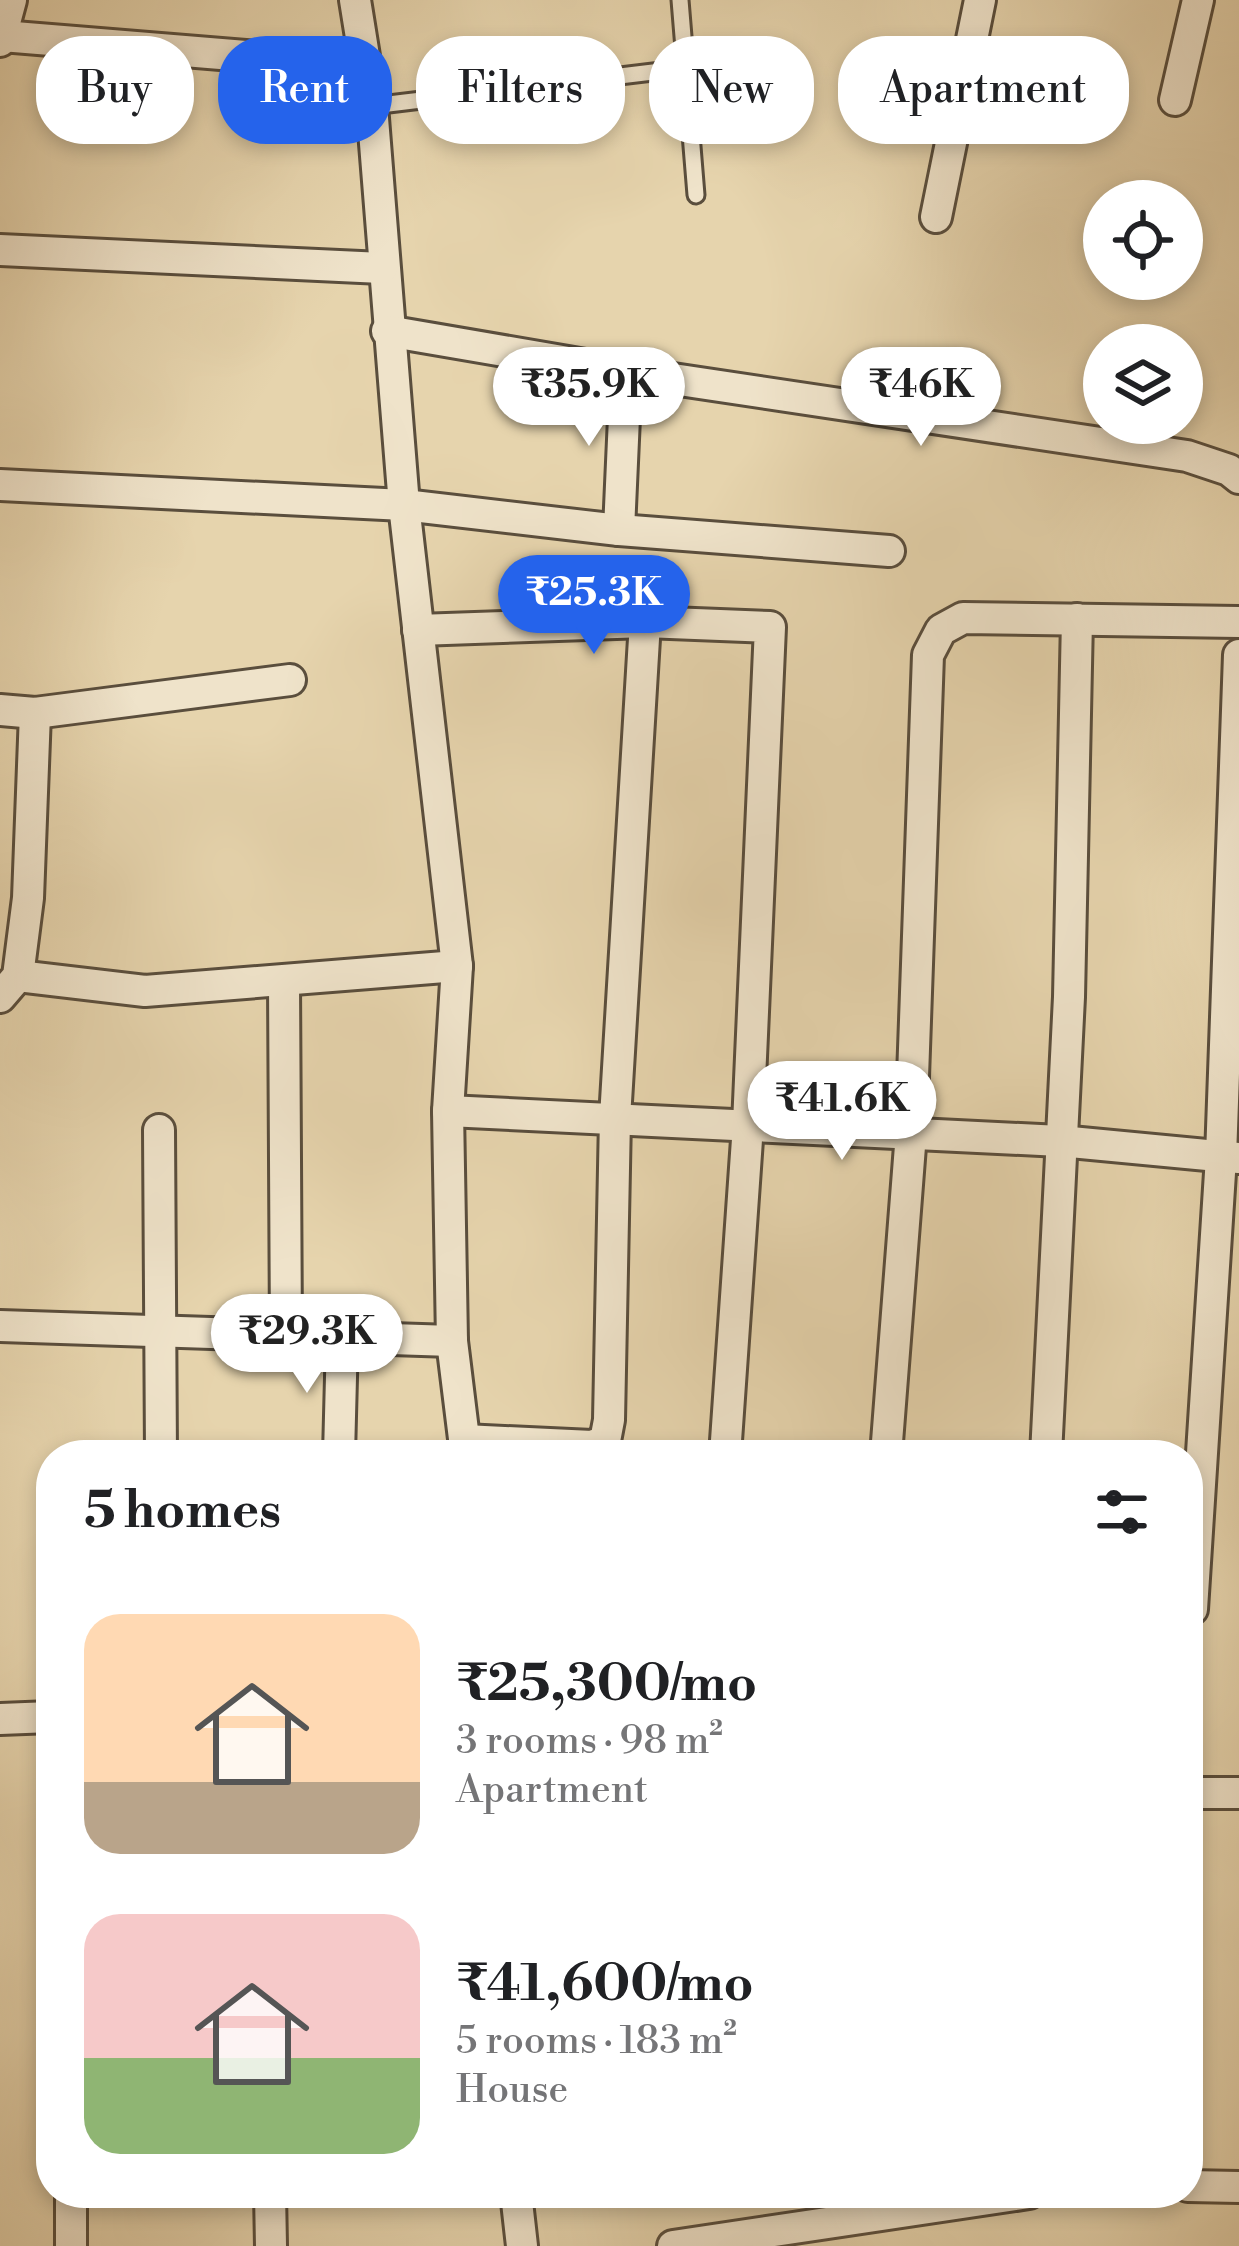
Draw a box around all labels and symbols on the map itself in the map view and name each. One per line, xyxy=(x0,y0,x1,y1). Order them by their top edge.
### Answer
pin: ₹35.9K xyxy=(491,347,687,449)
pin: ₹46K xyxy=(850,347,992,449)
pin: ₹25.3K xyxy=(496,555,692,657)
pin: ₹41.6K xyxy=(744,1061,940,1163)
pin: ₹29.3K xyxy=(209,1294,405,1396)

